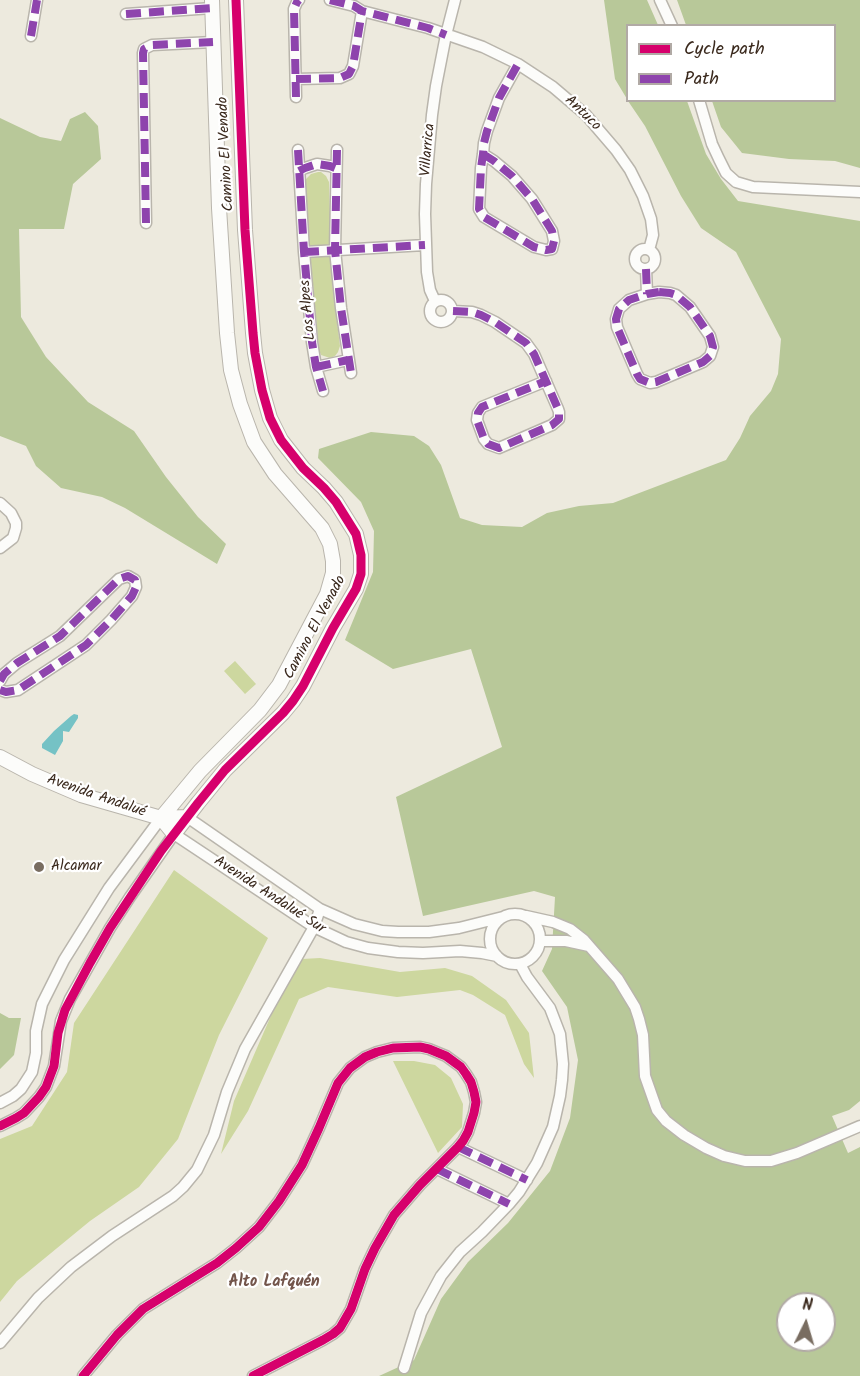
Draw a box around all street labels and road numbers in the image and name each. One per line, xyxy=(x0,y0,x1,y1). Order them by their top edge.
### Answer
street label: Antuco xyxy=(560,92,604,136)
street label: Camino El Venado xyxy=(215,96,239,212)
street label: Villarrica xyxy=(418,123,440,177)
street label: Los Alpes xyxy=(297,279,321,341)
street label: Camino El Venado xyxy=(281,573,351,683)
street label: Avenida Andalué xyxy=(44,772,148,822)
street label: Avenida Andalué Sur xyxy=(210,853,328,939)

